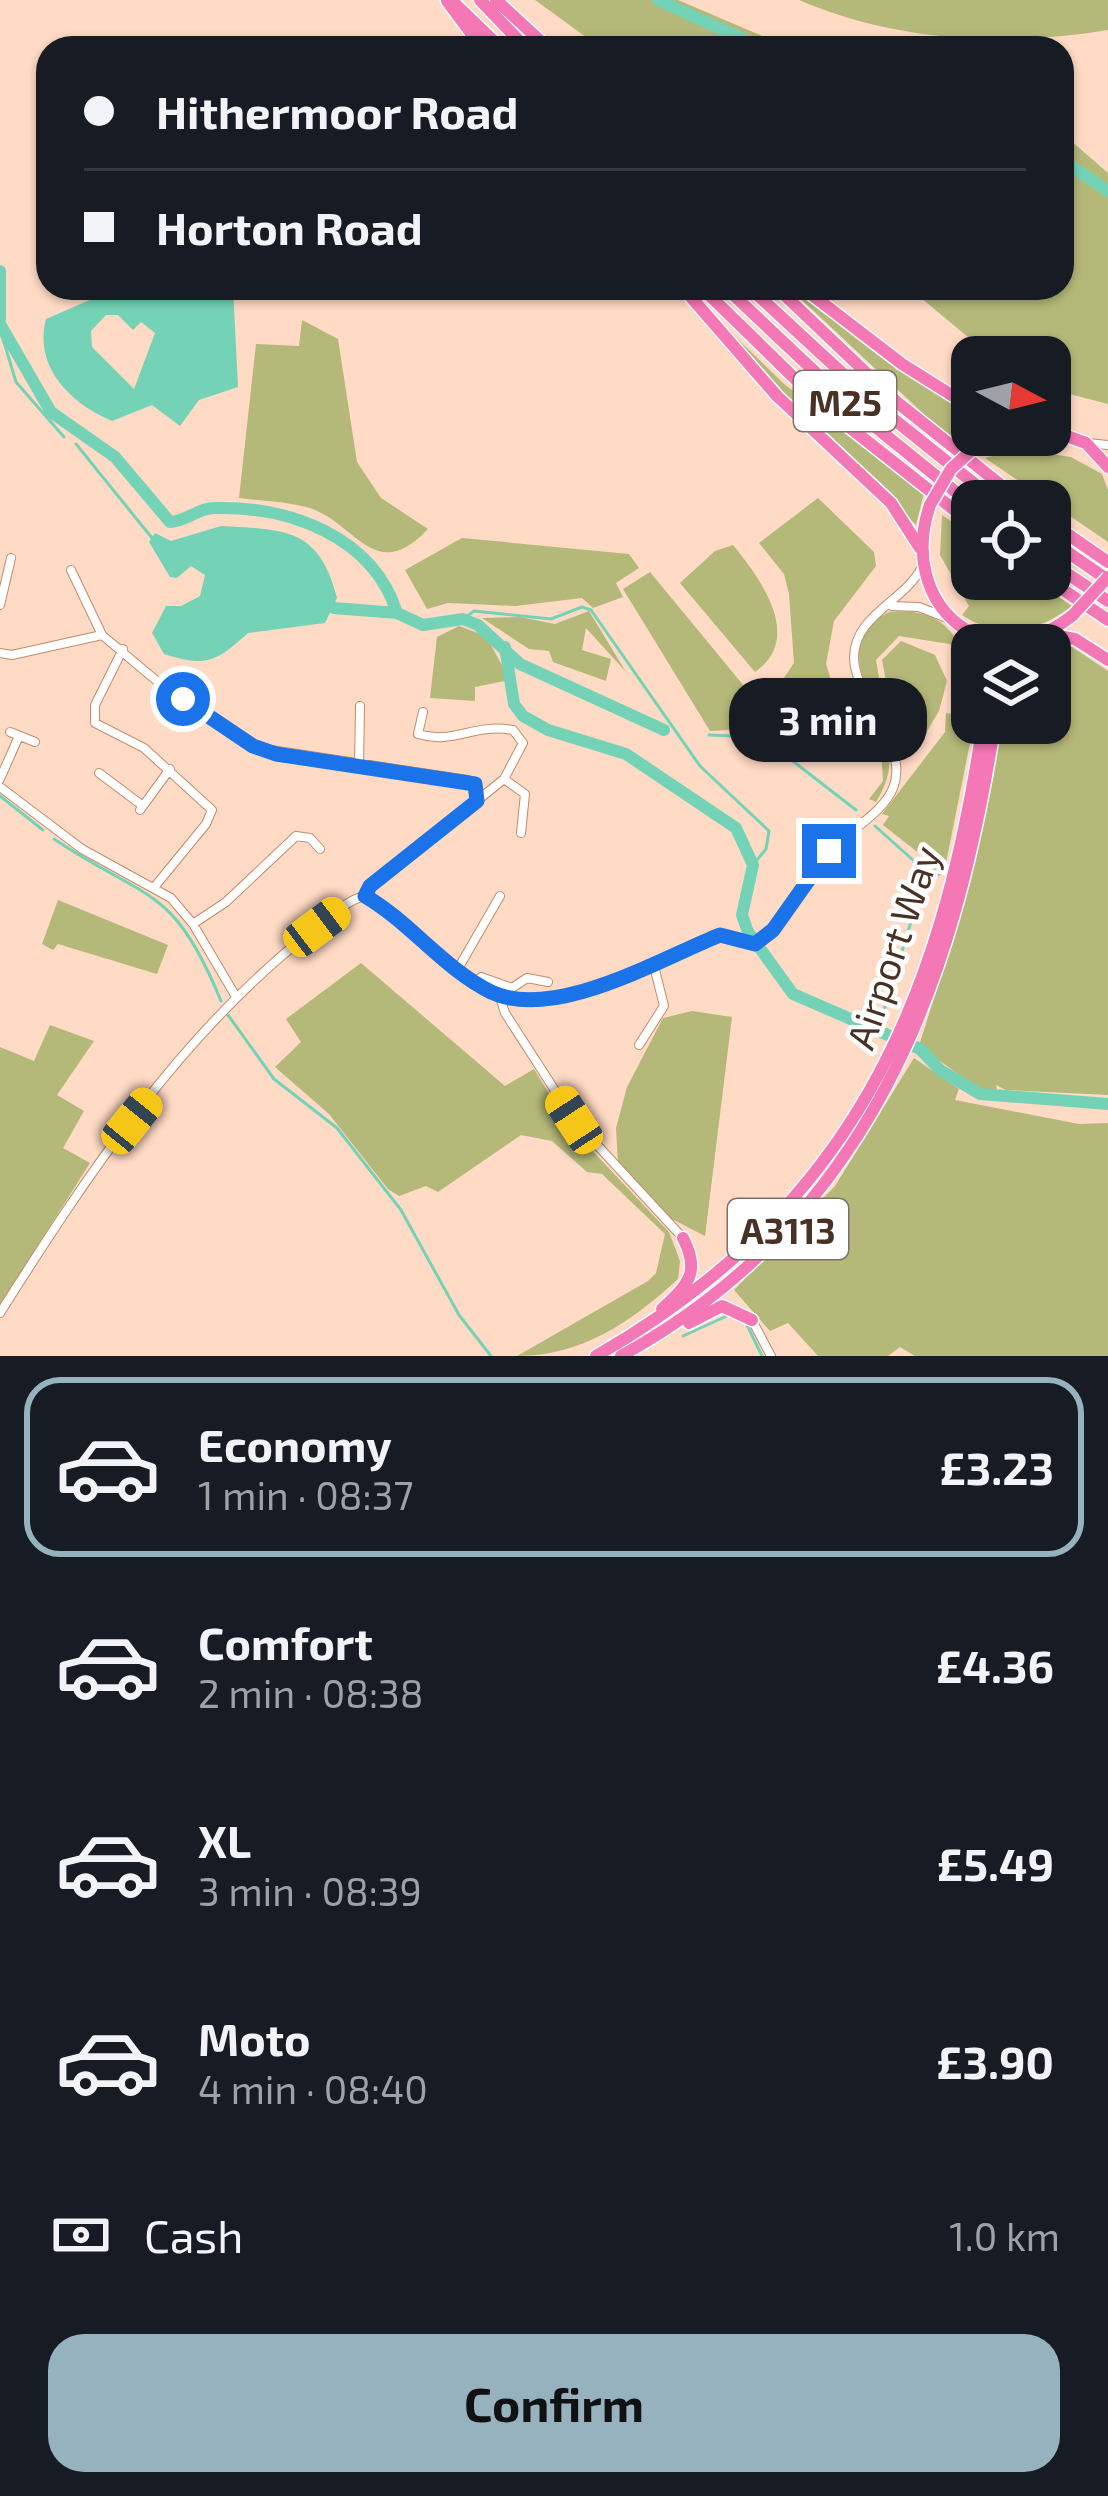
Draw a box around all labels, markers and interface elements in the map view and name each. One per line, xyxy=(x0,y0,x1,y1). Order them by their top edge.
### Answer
text: Hithermoor Road xyxy=(156,84,518,138)
text: Horton Road xyxy=(156,200,423,254)
north arrow xyxy=(951,336,1071,456)
map controls xyxy=(951,336,1071,744)
road number: M25 xyxy=(794,371,896,431)
button: locate xyxy=(951,480,1071,600)
button: layers xyxy=(951,624,1071,744)
route start xyxy=(156,672,210,726)
callout: 3 min xyxy=(730,677,928,761)
text: 3 min xyxy=(778,696,878,743)
route end xyxy=(802,824,856,878)
street label: Airport Way xyxy=(835,839,949,1055)
car xyxy=(277,891,357,963)
car xyxy=(539,1080,609,1160)
car xyxy=(95,1082,169,1160)
road number: A3113 xyxy=(728,1199,848,1259)
icon: car xyxy=(54,1413,162,1521)
text: Economy xyxy=(198,1417,392,1471)
text: £3.23 xyxy=(939,1440,1054,1494)
text: 1 min · 08:37 xyxy=(198,1471,413,1518)
icon: car xyxy=(54,1611,162,1719)
text: Comfort xyxy=(198,1615,373,1669)
text: £4.36 xyxy=(936,1638,1054,1692)
text: 2 min · 08:38 xyxy=(198,1669,423,1716)
icon: car xyxy=(54,1809,162,1917)
text: XL xyxy=(198,1813,251,1867)
text: £5.49 xyxy=(937,1836,1054,1890)
text: 3 min · 08:39 xyxy=(198,1867,422,1914)
icon: car xyxy=(54,2007,162,2115)
text: Moto xyxy=(198,2011,311,2065)
text: £3.90 xyxy=(936,2034,1054,2088)
text: 4 min · 08:40 xyxy=(198,2065,428,2112)
icon: cash xyxy=(48,2202,114,2268)
text: Cash xyxy=(144,2208,243,2262)
text: 1.0 km xyxy=(949,2212,1060,2259)
button: Confirm xyxy=(48,2334,1060,2472)

